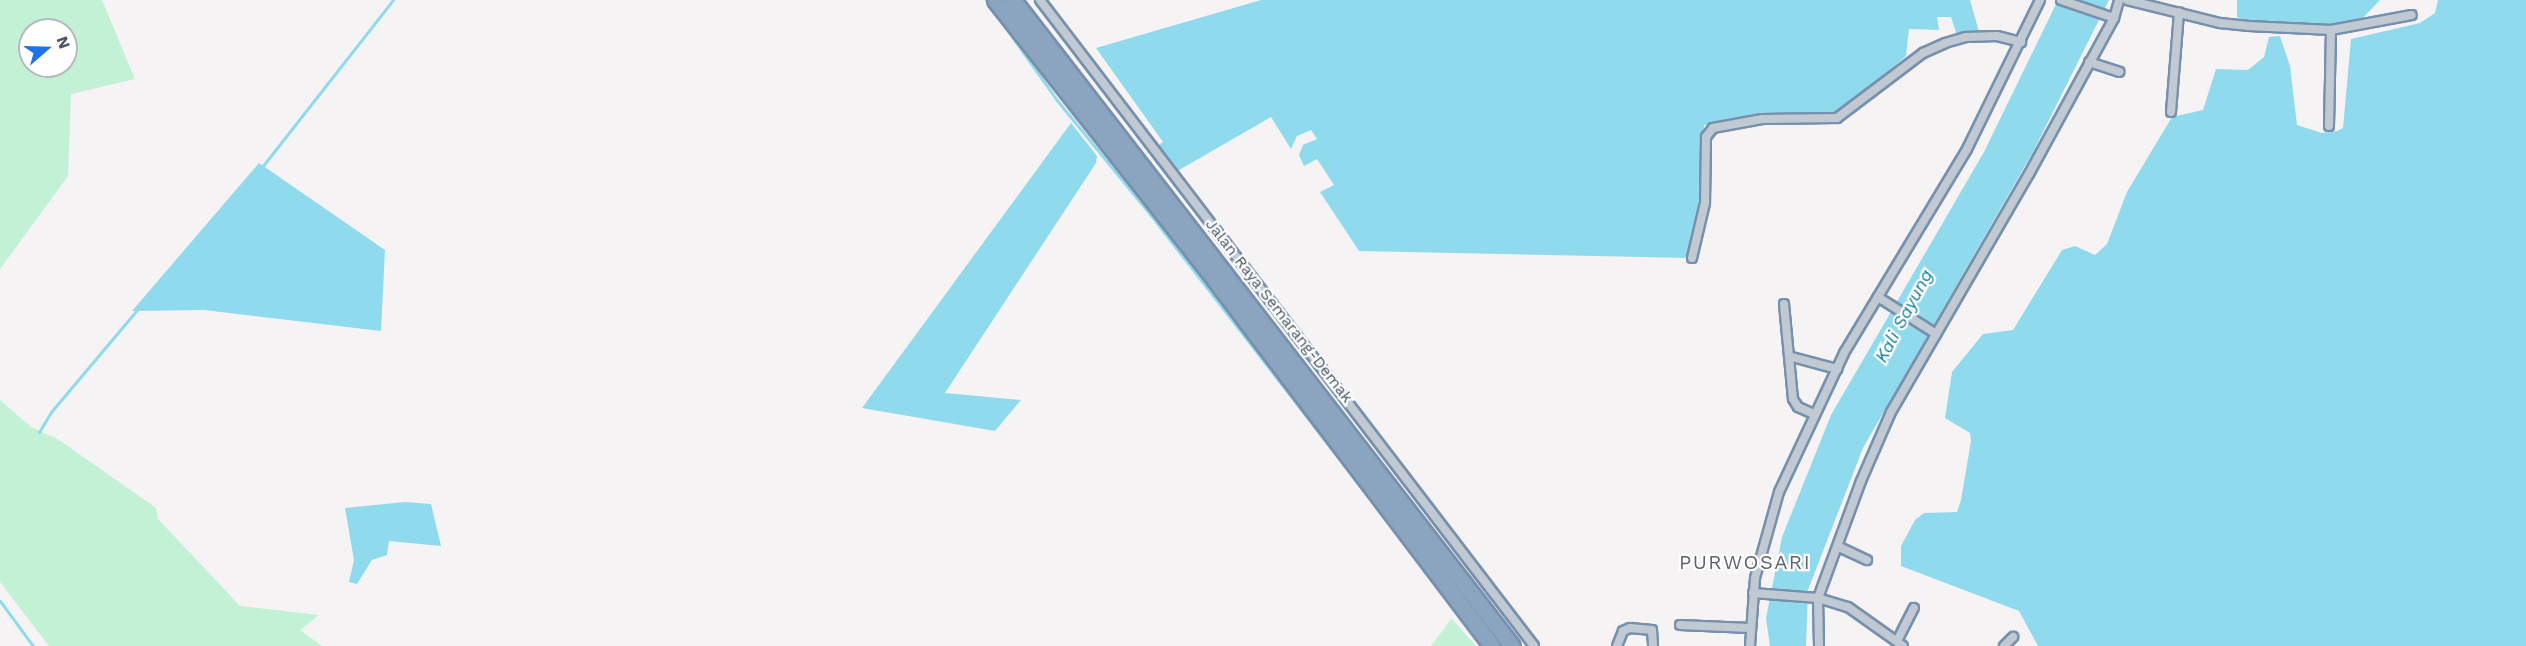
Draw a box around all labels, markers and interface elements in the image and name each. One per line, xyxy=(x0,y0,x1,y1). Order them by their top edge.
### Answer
north arrow xyxy=(18,18,78,78)
text: N xyxy=(53,34,74,51)
street label: Jalan Raya Semarang-Demak xyxy=(1201,215,1357,407)
water label: Kali Sayung xyxy=(1870,266,1938,366)
district label: PURWOSARI xyxy=(1679,550,1811,574)

